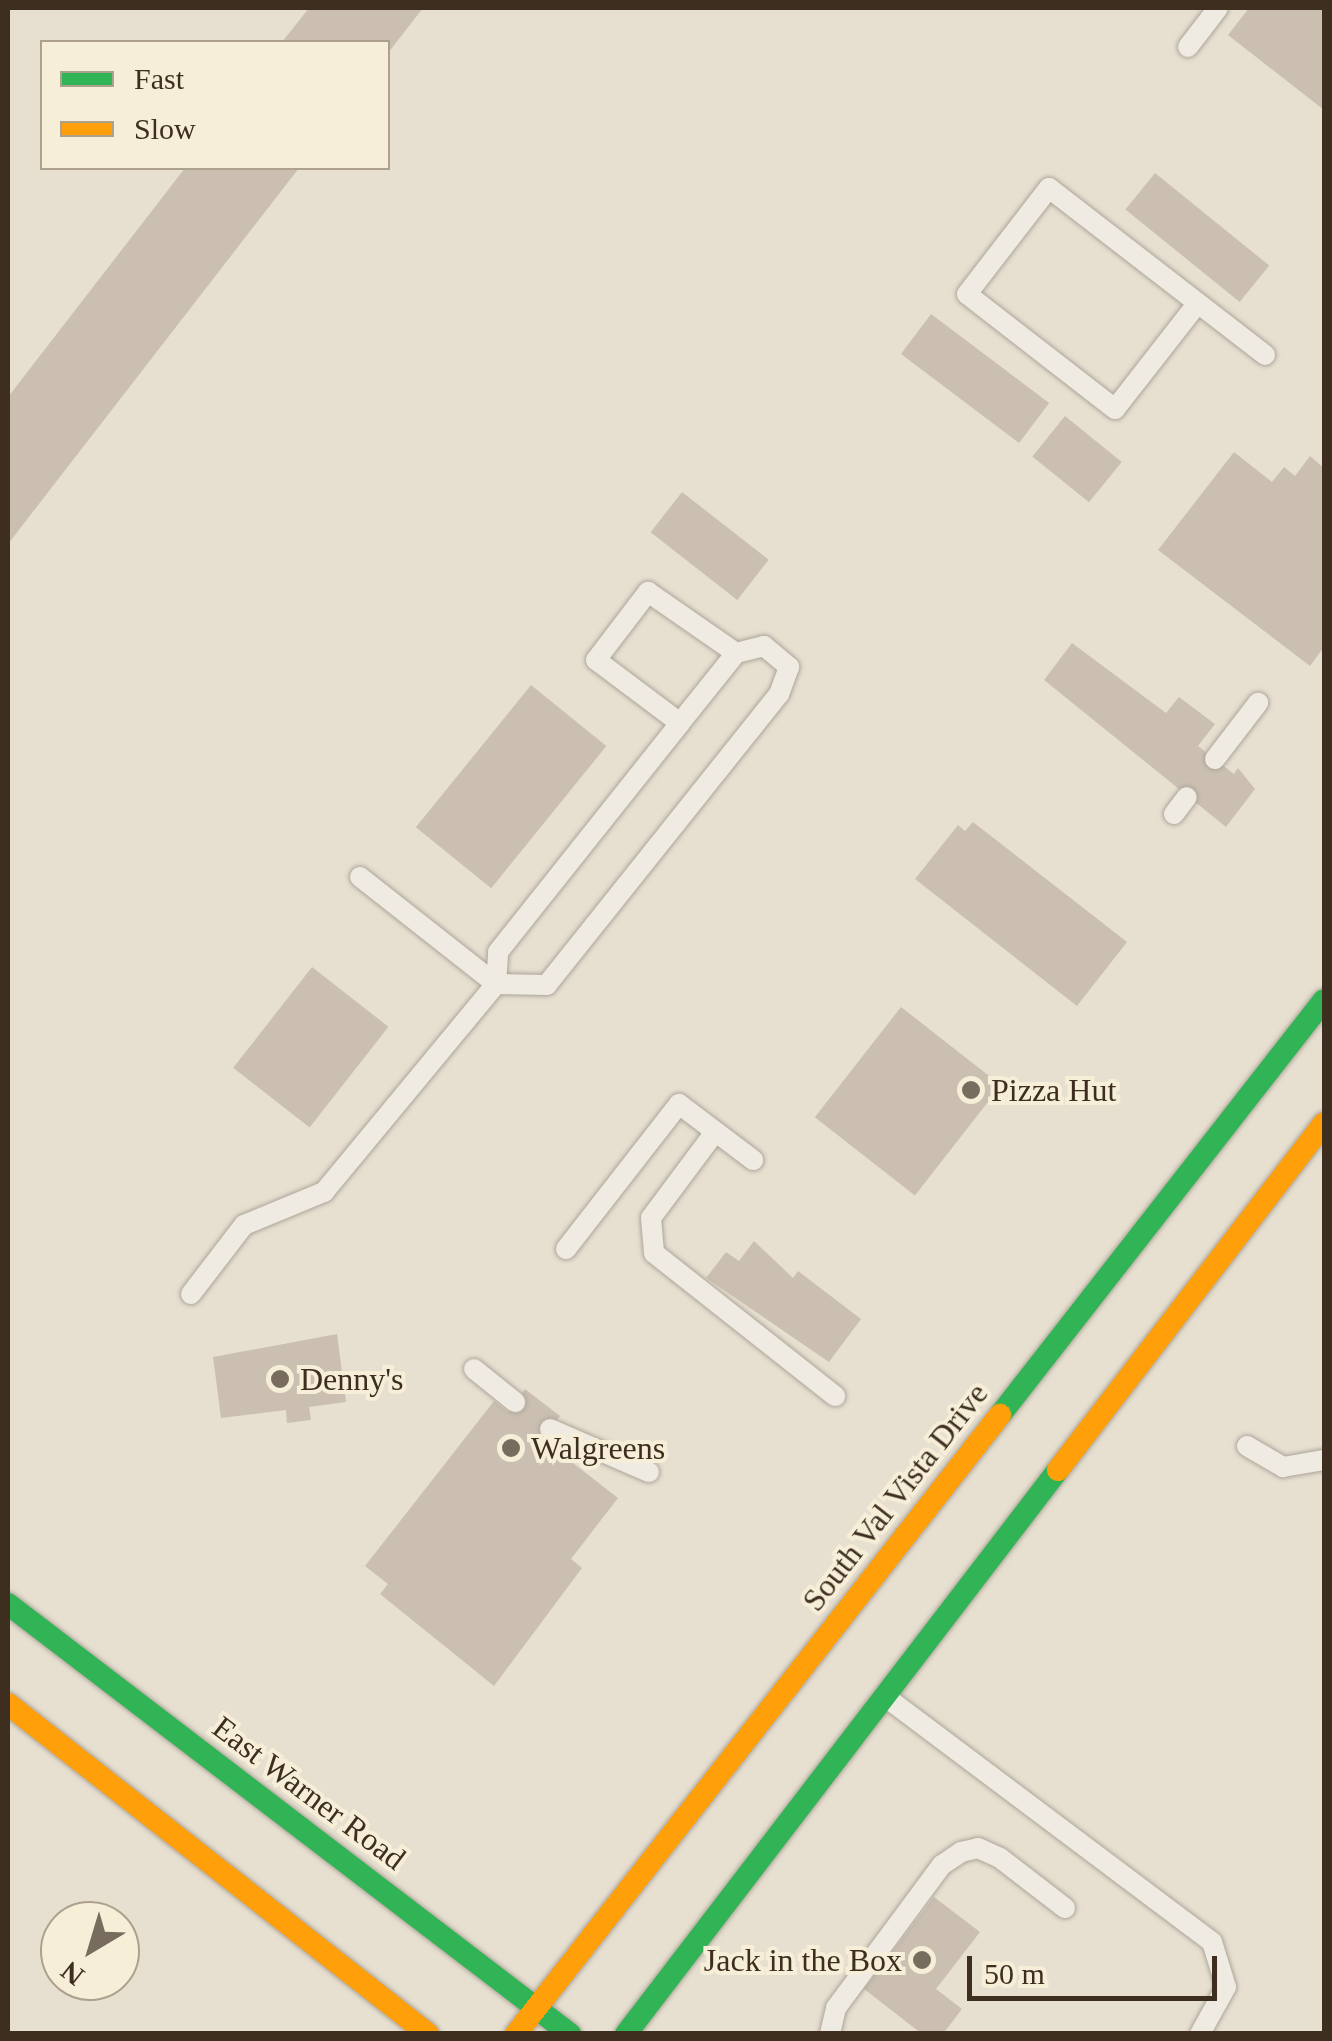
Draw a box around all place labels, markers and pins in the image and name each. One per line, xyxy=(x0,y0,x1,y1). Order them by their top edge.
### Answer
place label: Pizza Hut xyxy=(991,1071,1116,1109)
marker: Pizza Hut xyxy=(960,1079,982,1101)
place label: Denny's xyxy=(300,1360,404,1398)
marker: Denny's xyxy=(269,1368,291,1390)
place label: Walgreens xyxy=(531,1429,665,1467)
marker: Walgreens xyxy=(500,1437,522,1459)
place label: Jack in the Box xyxy=(704,1941,902,1979)
marker: Jack in the Box xyxy=(911,1949,933,1971)

